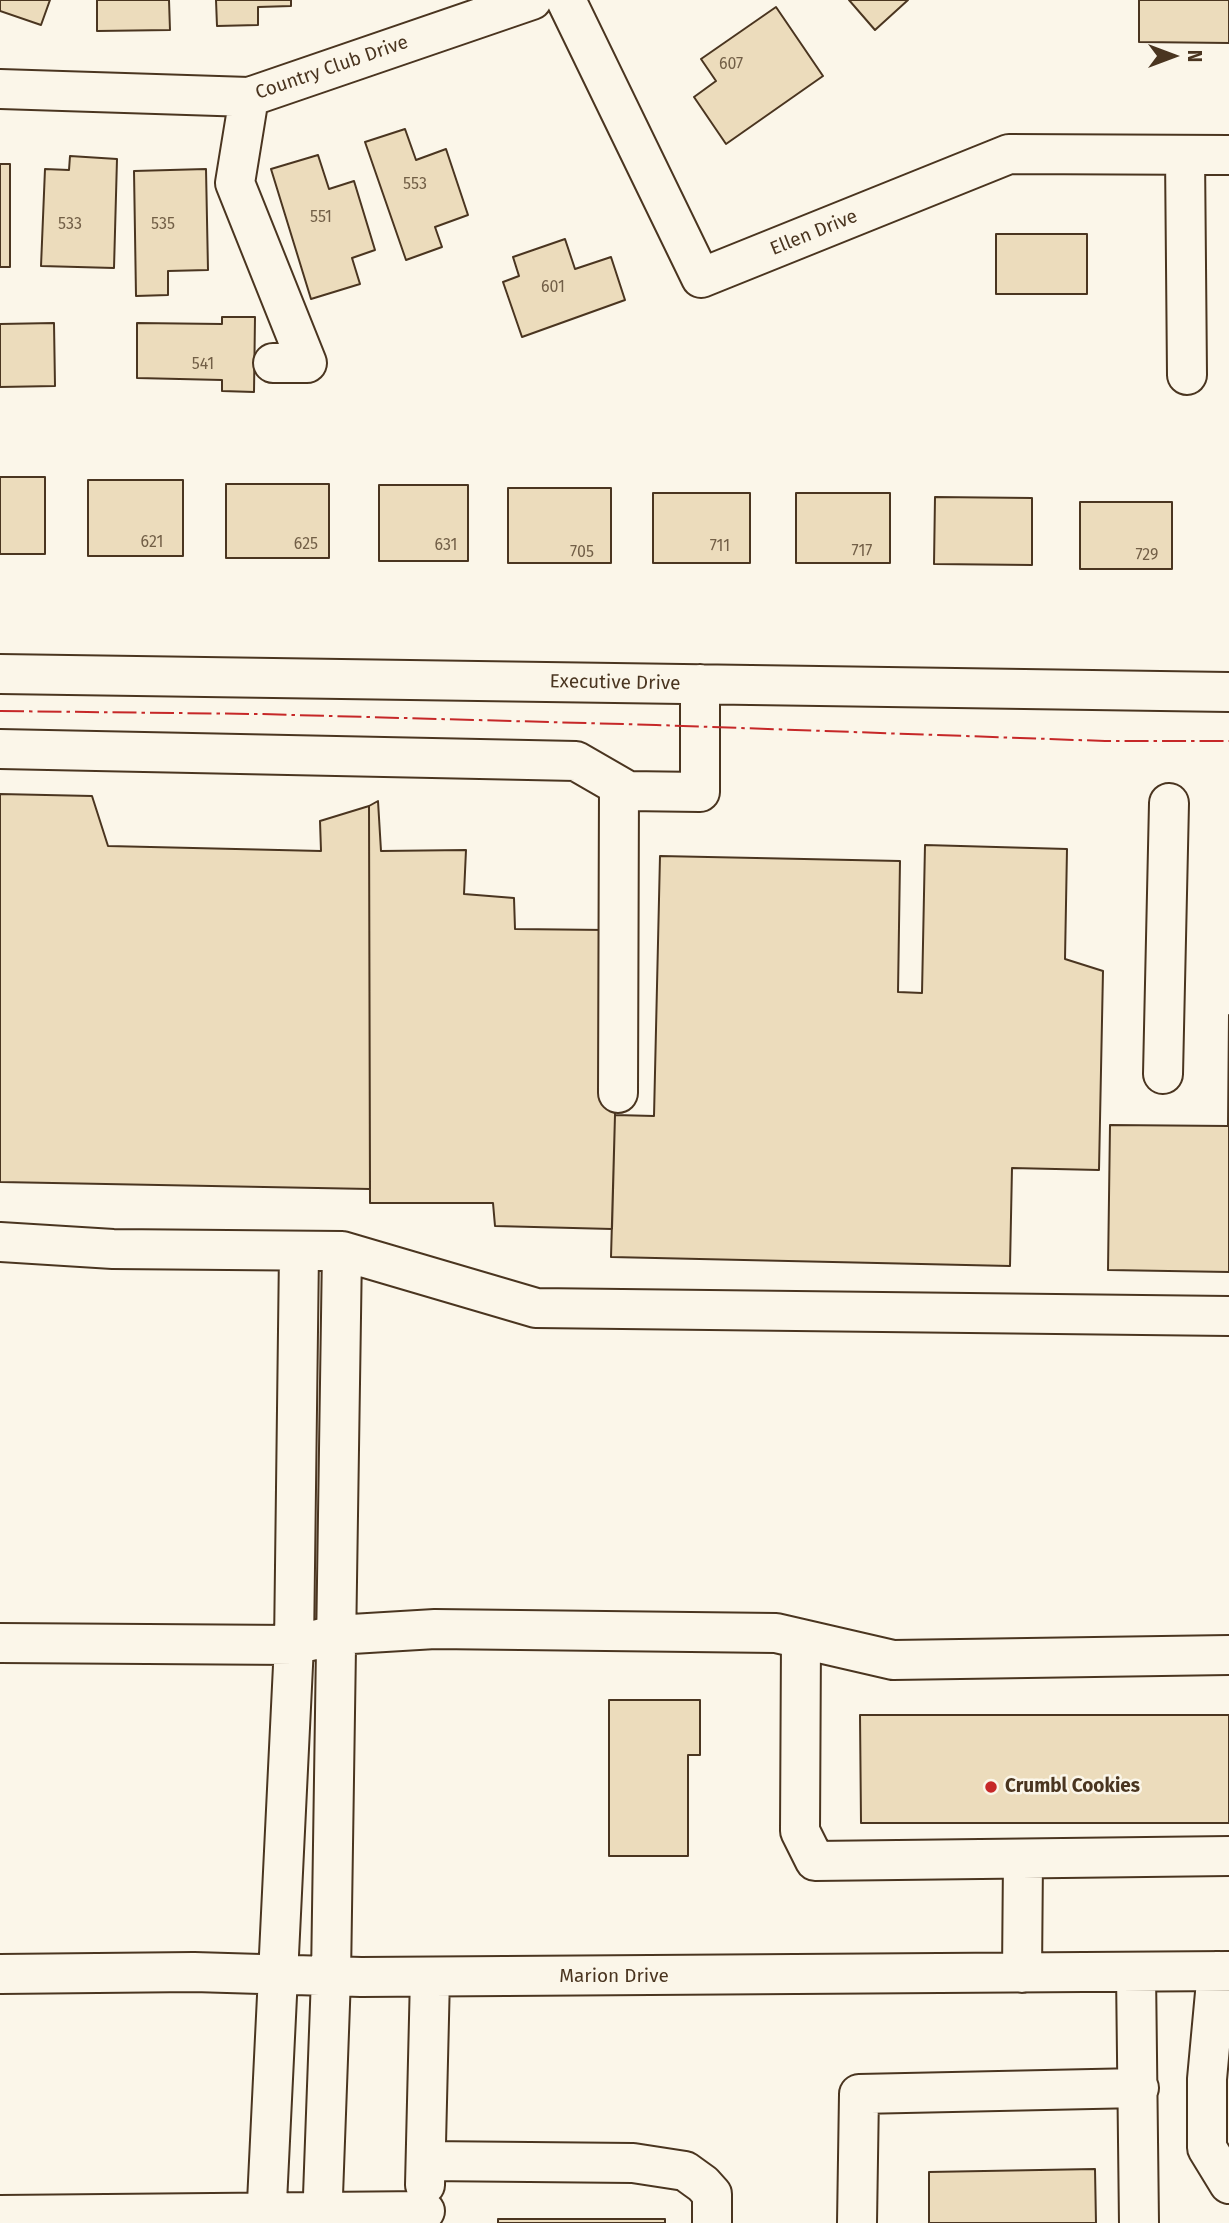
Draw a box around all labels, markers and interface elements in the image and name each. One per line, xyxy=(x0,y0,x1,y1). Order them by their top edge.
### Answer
north arrow xyxy=(1138,21,1208,91)
street label: Country Club Drive xyxy=(253,31,411,105)
text: N xyxy=(1183,50,1206,62)
house number: 607 xyxy=(719,55,743,75)
house number: 553 xyxy=(403,175,427,195)
street label: Ellen Drive xyxy=(767,205,861,261)
house number: 551 xyxy=(310,208,332,228)
house number: 533 xyxy=(58,215,82,235)
house number: 535 xyxy=(151,215,175,235)
house number: 601 xyxy=(541,278,565,298)
house number: 541 xyxy=(192,355,214,375)
house number: 621 xyxy=(141,533,163,553)
house number: 625 xyxy=(294,535,318,555)
house number: 631 xyxy=(435,536,457,556)
house number: 711 xyxy=(710,537,730,557)
house number: 717 xyxy=(852,542,872,562)
house number: 705 xyxy=(570,543,594,563)
house number: 729 xyxy=(1135,546,1159,566)
street label: Executive Drive xyxy=(549,670,681,696)
place label: Crumbl Cookies xyxy=(1005,1776,1140,1798)
marker: Crumbl Cookies xyxy=(983,1779,999,1795)
street label: Marion Drive xyxy=(559,1966,669,1988)

